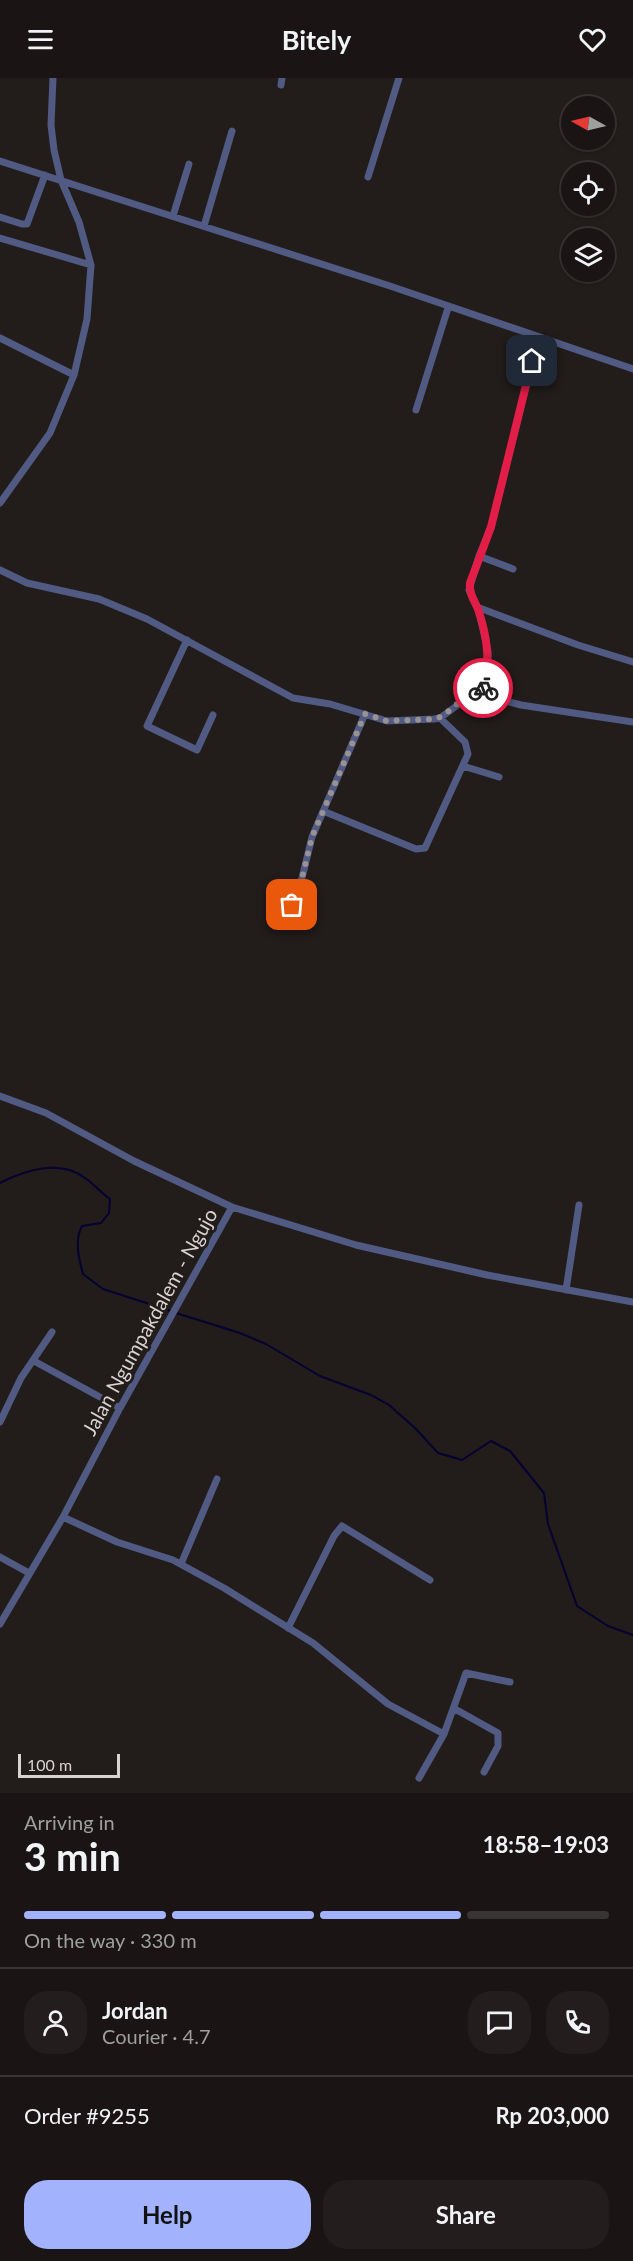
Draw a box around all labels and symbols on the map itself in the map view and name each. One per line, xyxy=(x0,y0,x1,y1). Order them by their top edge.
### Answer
north arrow xyxy=(561,96,615,150)
pin xyxy=(506,335,557,386)
courier xyxy=(453,658,513,718)
pin xyxy=(266,879,317,930)
street label: Jalan Ngumpakdalem - Ngujo xyxy=(77,1204,222,1439)
scale bar xyxy=(18,1751,120,1778)

